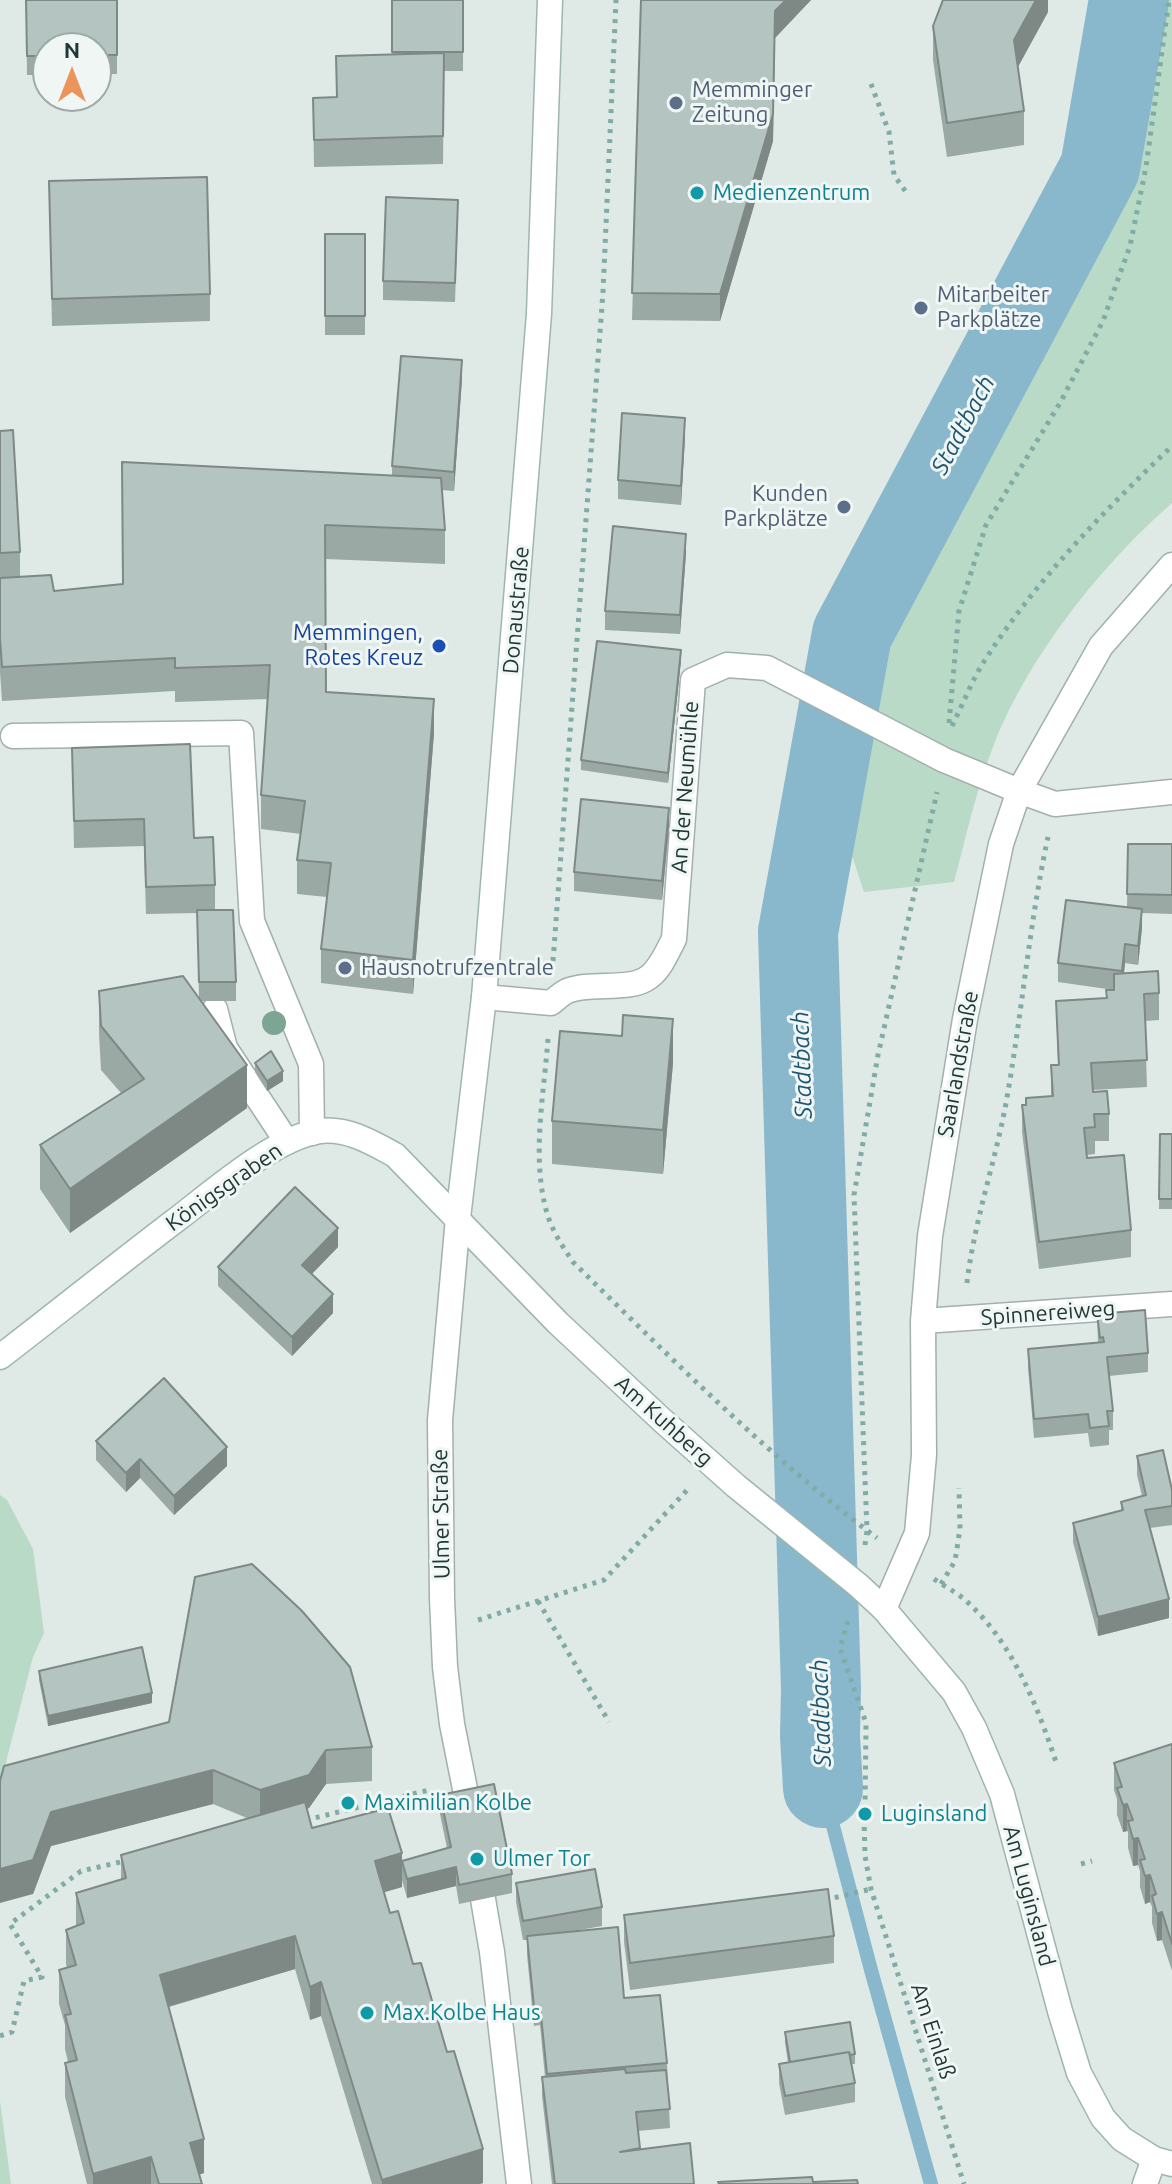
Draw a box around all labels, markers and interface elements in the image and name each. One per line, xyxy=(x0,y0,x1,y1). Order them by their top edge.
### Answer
north arrow xyxy=(32,32,112,112)
text: N xyxy=(64,37,80,62)
place label: Memminger Zeitung xyxy=(692,77,812,128)
marker: Memminger Zeitung xyxy=(667,94,685,112)
place label: Medienzentrum xyxy=(713,180,870,206)
marker: Medienzentrum xyxy=(688,184,706,202)
place label: Mitarbeiter Parkplätze xyxy=(937,282,1049,334)
marker: Mitarbeiter Parkplätze xyxy=(912,299,930,317)
water label: Stadtbach xyxy=(925,371,1001,479)
place label: Kunden Parkplätze xyxy=(724,481,828,532)
marker: Kunden Parkplätze xyxy=(835,498,853,516)
street label: Donaustraße xyxy=(497,545,535,675)
place label: Memmingen, Rotes Kreuz xyxy=(293,620,423,672)
marker: Memmingen, Rotes Kreuz xyxy=(430,637,448,655)
street label: An der Neumühle xyxy=(666,700,704,874)
place label: Hausnotrufzentrale xyxy=(361,955,554,981)
marker: Hausnotrufzentrale xyxy=(336,959,354,977)
street label: Saarlandstraße xyxy=(932,989,984,1139)
water label: Stadtbach xyxy=(786,1011,818,1119)
street label: Königsgraben xyxy=(161,1137,287,1237)
street label: Spinnereiweg xyxy=(980,1295,1116,1331)
street label: Am Kuhberg xyxy=(610,1370,718,1472)
street label: Ulmer Straße xyxy=(427,1449,455,1579)
water label: Stadtbach xyxy=(805,1659,837,1767)
place label: Maximilian Kolbe xyxy=(364,1790,532,1816)
marker: Maximilian Kolbe xyxy=(339,1794,357,1812)
place label: Luginsland xyxy=(881,1801,987,1827)
marker: Luginsland xyxy=(856,1805,874,1823)
street label: Am Luginsland xyxy=(998,1823,1060,1969)
place label: Ulmer Tor xyxy=(493,1846,591,1872)
marker: Ulmer Tor xyxy=(468,1850,486,1868)
street label: Am Einlaß xyxy=(905,1980,961,2082)
place label: Max.Kolbe Haus xyxy=(383,2000,541,2026)
marker: Max.Kolbe Haus xyxy=(358,2004,376,2022)

